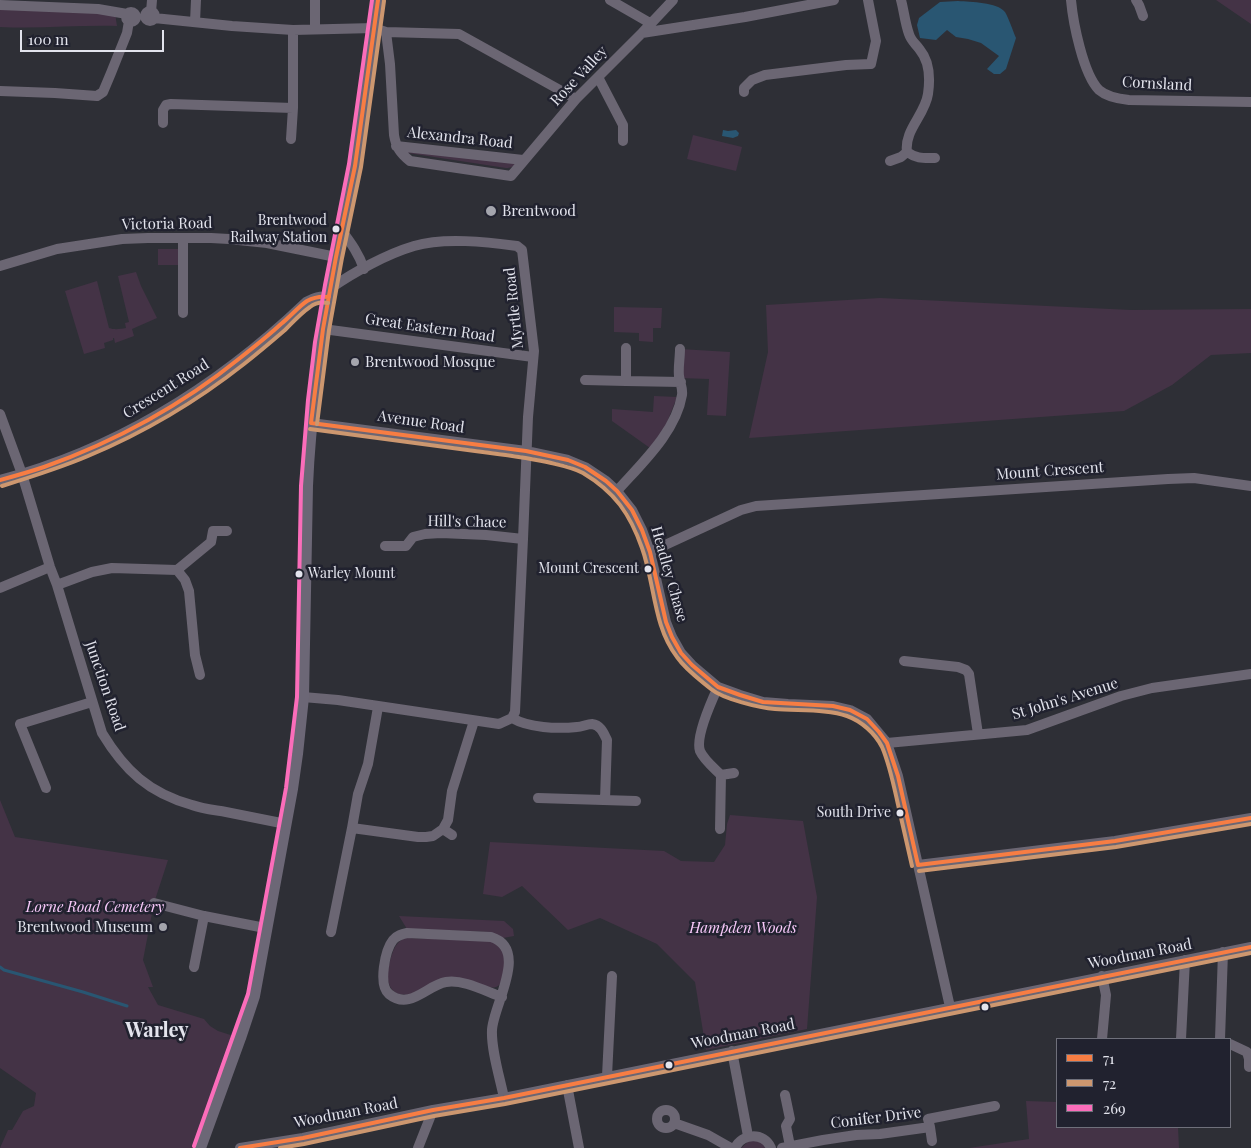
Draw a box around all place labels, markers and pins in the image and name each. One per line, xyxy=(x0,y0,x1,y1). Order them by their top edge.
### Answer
place label: Brentwood xyxy=(502,202,576,220)
marker: Brentwood xyxy=(484,204,498,218)
place label: Brentwood Railway Station xyxy=(230,213,327,246)
marker: Brentwood Railway Station xyxy=(331,224,341,234)
place label: Brentwood Mosque xyxy=(365,353,495,371)
marker: Brentwood Mosque xyxy=(349,356,361,368)
place label: Mount Crescent xyxy=(538,561,639,577)
marker: Mount Crescent xyxy=(643,564,653,574)
place label: Warley Mount xyxy=(308,566,395,582)
marker: Warley Mount xyxy=(294,569,304,579)
place label: South Drive xyxy=(817,805,891,821)
marker: South Drive xyxy=(895,808,905,818)
place label: Brentwood Museum xyxy=(17,918,153,936)
marker: Brentwood Museum xyxy=(157,921,169,933)
unlabelled marker xyxy=(980,1002,990,1012)
unlabelled marker xyxy=(664,1060,674,1070)

